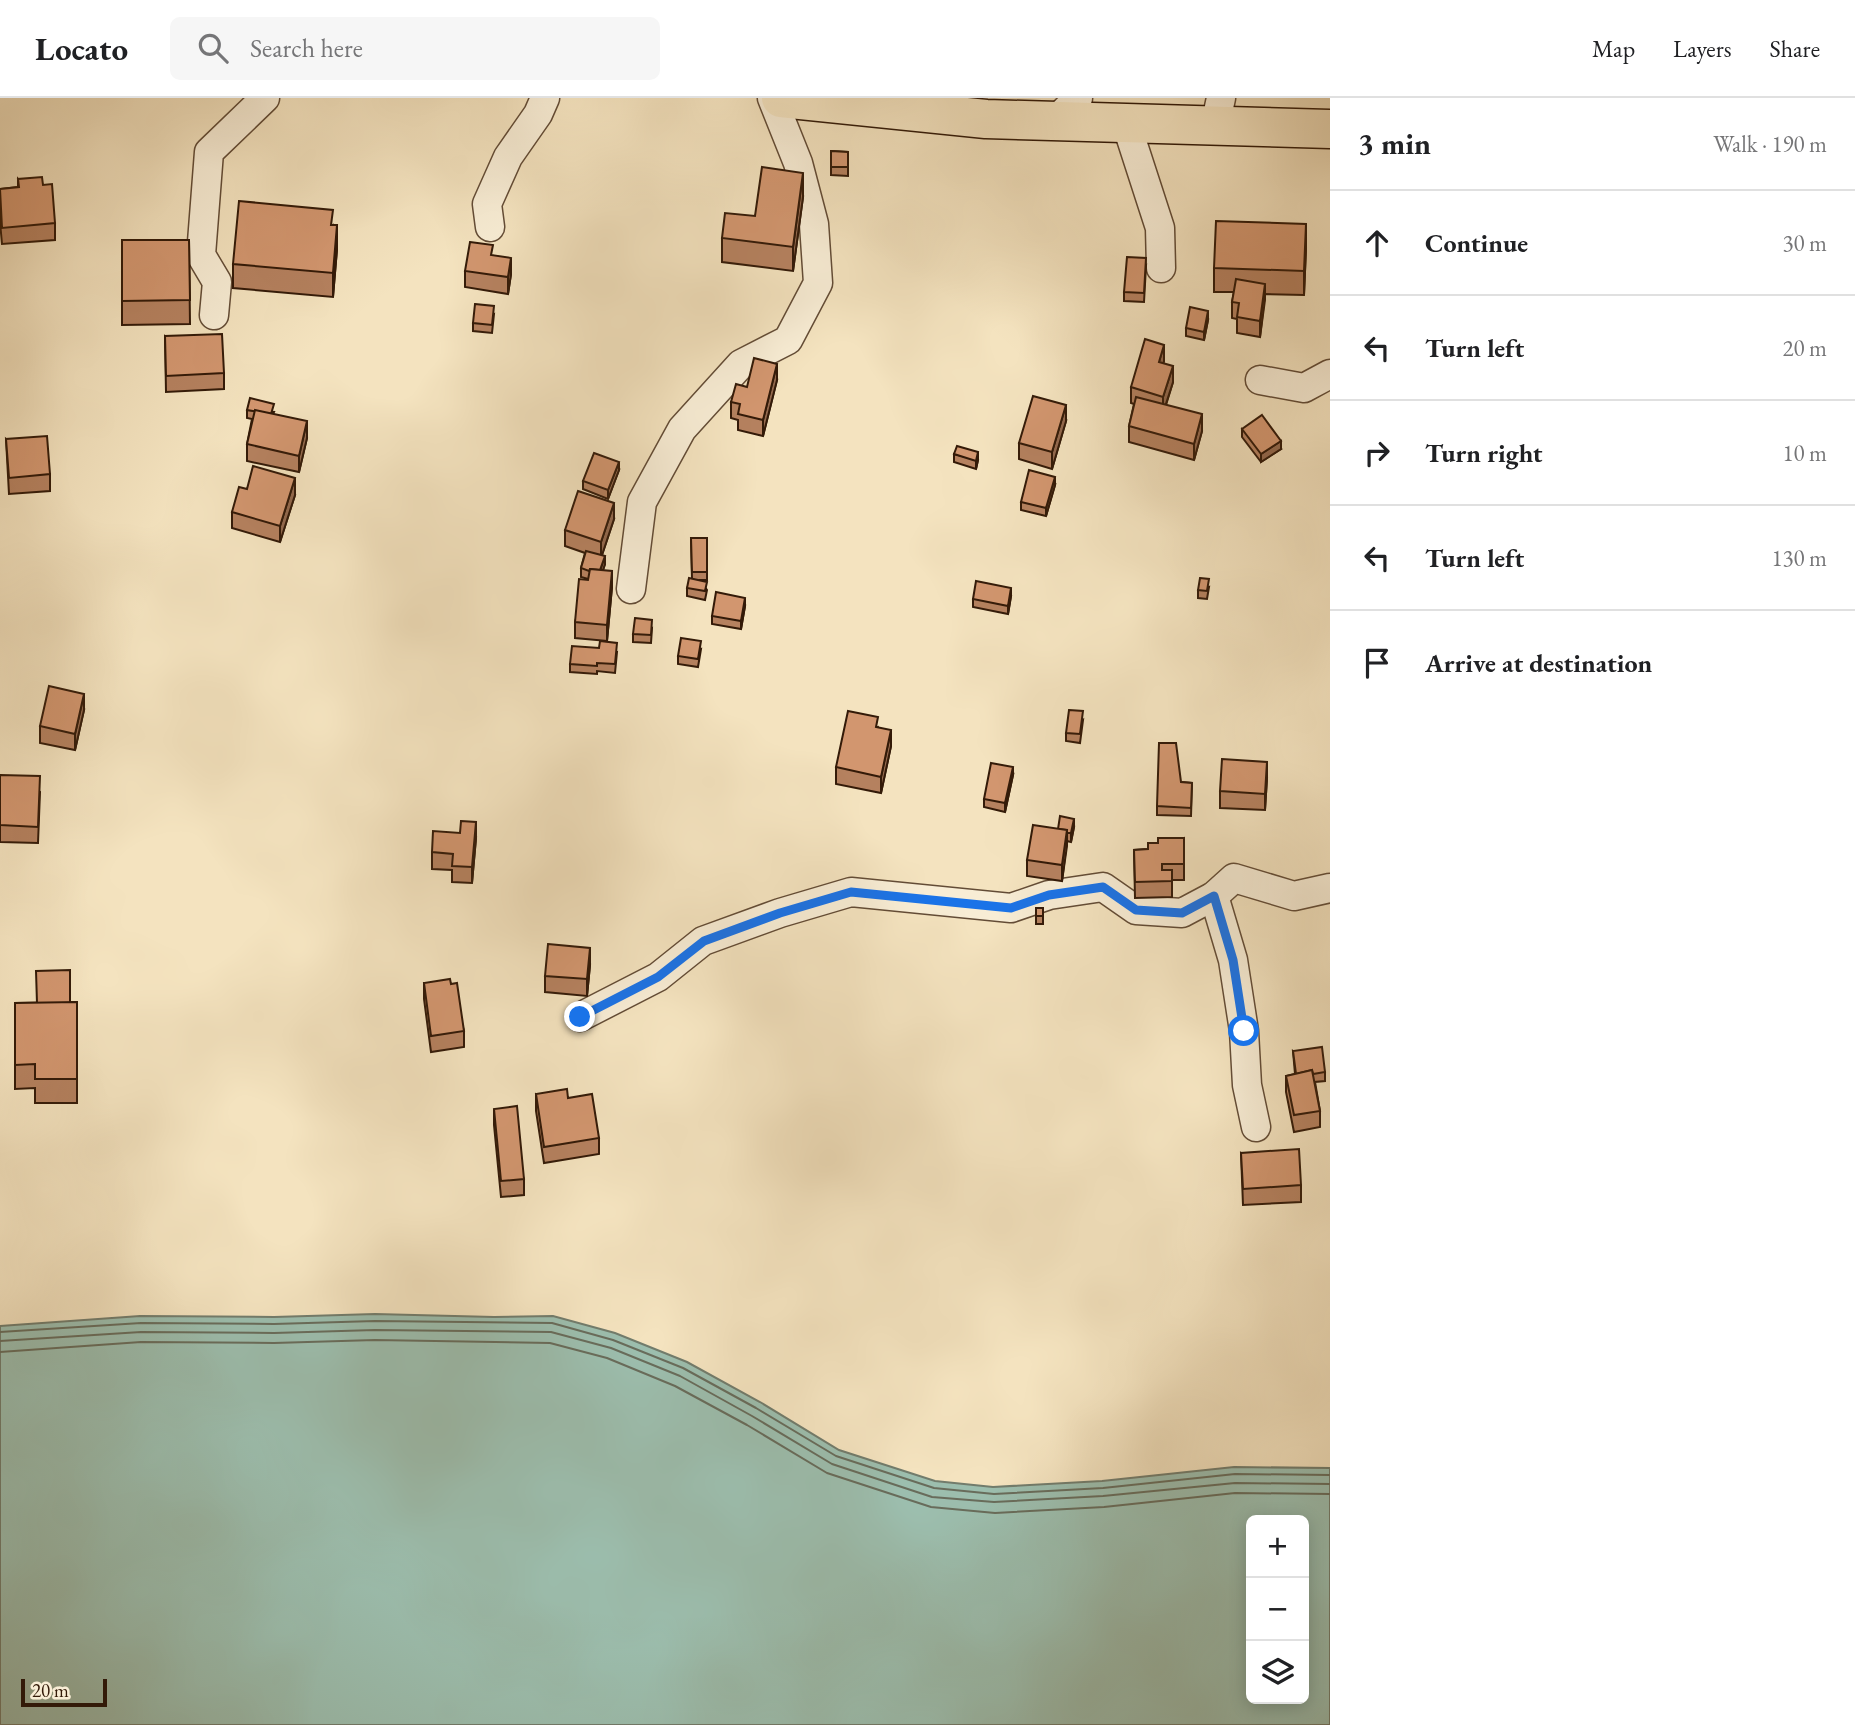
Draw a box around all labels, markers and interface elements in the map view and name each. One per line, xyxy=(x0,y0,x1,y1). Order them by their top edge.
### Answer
search box xyxy=(170,17,660,80)
text: Locato xyxy=(35,27,128,70)
icon: search xyxy=(194,29,232,67)
text: Search here xyxy=(250,31,363,65)
text: Map xyxy=(1592,33,1635,64)
text: Layers xyxy=(1673,33,1732,64)
text: Share xyxy=(1770,33,1820,64)
text: 3 min xyxy=(1358,124,1431,163)
text: Walk · 190 m xyxy=(1713,129,1827,159)
icon: ahead xyxy=(1358,224,1396,262)
text: Continue xyxy=(1425,226,1528,260)
text: 30 m xyxy=(1782,228,1827,258)
icon: left xyxy=(1358,329,1396,367)
text: Turn left xyxy=(1425,331,1524,365)
text: 20 m xyxy=(1782,333,1827,363)
icon: right xyxy=(1358,434,1396,472)
text: Turn right xyxy=(1425,436,1543,470)
text: 10 m xyxy=(1782,438,1827,468)
icon: left xyxy=(1358,539,1396,577)
text: Turn left xyxy=(1425,541,1524,575)
text: 130 m xyxy=(1771,543,1827,573)
icon: arrive xyxy=(1358,644,1396,682)
text: Arrive at destination xyxy=(1425,646,1652,680)
route end xyxy=(564,1001,595,1032)
route start xyxy=(1228,1015,1259,1046)
map controls xyxy=(1246,1515,1309,1704)
button: + xyxy=(1246,1515,1309,1578)
button: − xyxy=(1246,1578,1309,1641)
button: layers xyxy=(1246,1641,1309,1704)
scale bar xyxy=(21,1676,107,1708)
text: 20 m xyxy=(32,1678,69,1703)

